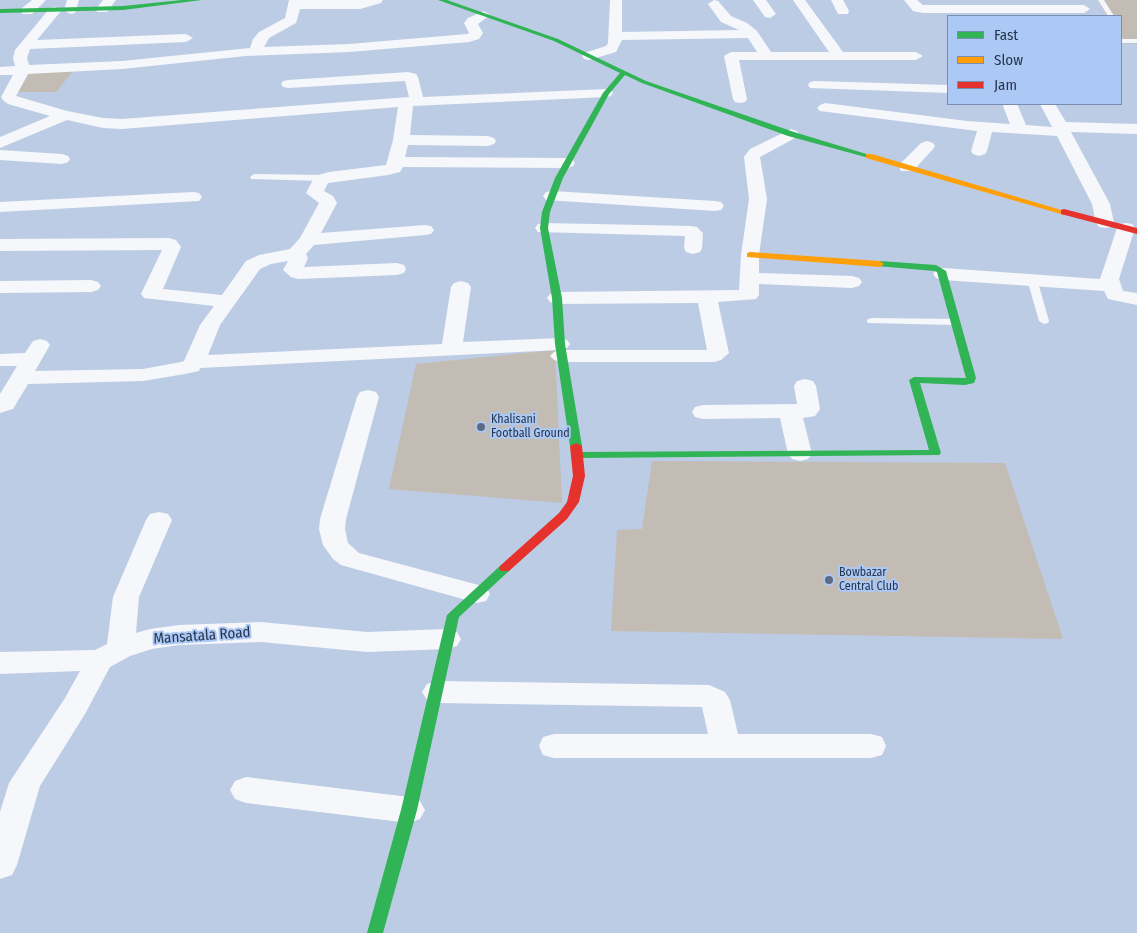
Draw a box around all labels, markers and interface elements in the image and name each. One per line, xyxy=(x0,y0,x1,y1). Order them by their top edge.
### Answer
legend xyxy=(947,15,1122,105)
text: Fast xyxy=(994,26,1018,44)
text: Slow xyxy=(994,51,1023,69)
text: Jam xyxy=(994,76,1017,94)
place label: Khalisani Football Ground xyxy=(491,413,570,441)
marker: Khalisani Football Ground xyxy=(475,421,487,433)
place label: Bowbazar Central Club xyxy=(839,566,898,594)
marker: Bowbazar Central Club xyxy=(823,574,835,586)
street label: Mansatala Road xyxy=(153,624,251,648)

